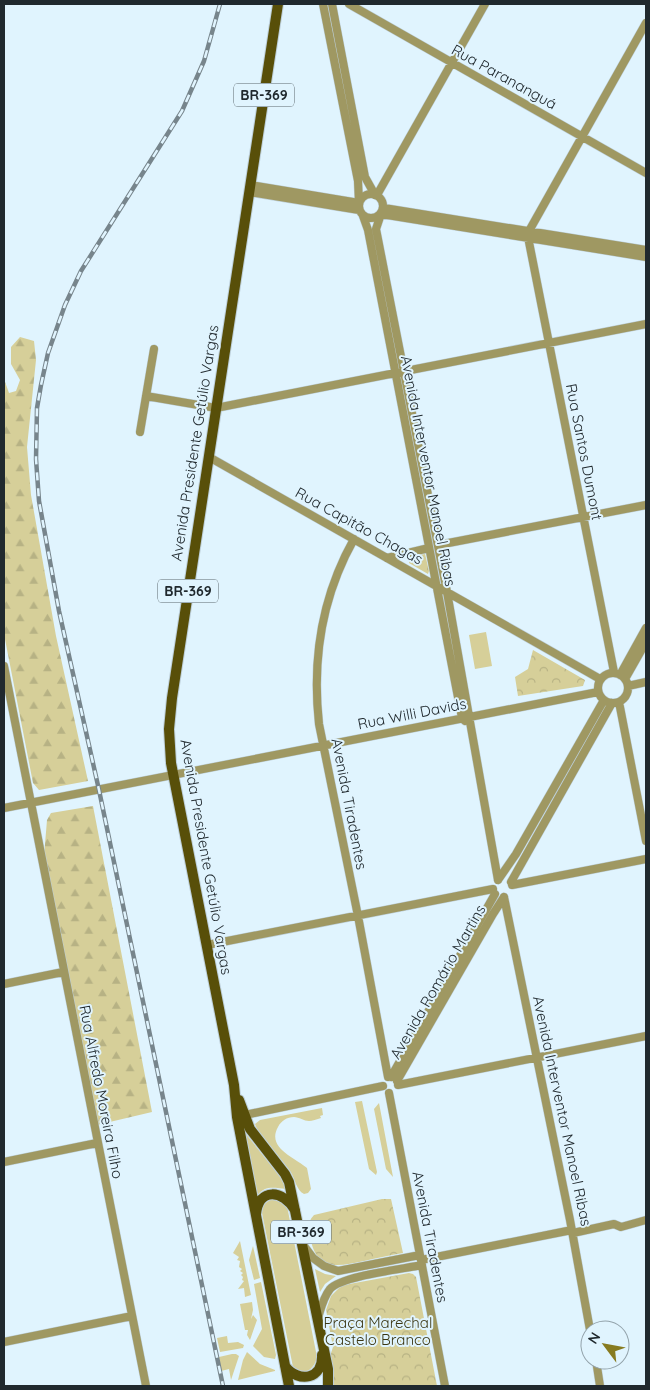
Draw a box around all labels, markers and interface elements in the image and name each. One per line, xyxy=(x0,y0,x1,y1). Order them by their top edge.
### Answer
street label: Rua Parananguá xyxy=(448,40,560,113)
road number: BR-369 xyxy=(234,84,294,106)
street label: Avenida Presidente Getúlio Vargas xyxy=(166,323,223,562)
street label: Avenida Interventor Manoel Ribas xyxy=(397,354,460,588)
street label: Rua Santos Dumont xyxy=(562,382,607,522)
street label: Rua Capitão Chagas xyxy=(292,483,426,569)
road number: BR-369 xyxy=(158,580,218,602)
street label: Rua Willi Davids xyxy=(356,694,468,733)
street label: Avenida Tiradentes xyxy=(327,737,372,871)
street label: Avenida Presidente Getúlio Vargas xyxy=(176,738,237,976)
street label: Avenida Romário Martins xyxy=(386,901,490,1062)
street label: Avenida Interventor Manoel Ribas xyxy=(529,994,596,1228)
street label: Rua Alfredo Moreira Filho xyxy=(75,1003,128,1180)
street label: Avenida Tiradentes xyxy=(408,1170,453,1304)
road number: BR-369 xyxy=(271,1220,331,1244)
park label: Praça Marechal Castelo Branco xyxy=(324,1313,432,1349)
north arrow xyxy=(580,1320,630,1370)
text: N xyxy=(584,1329,604,1347)

